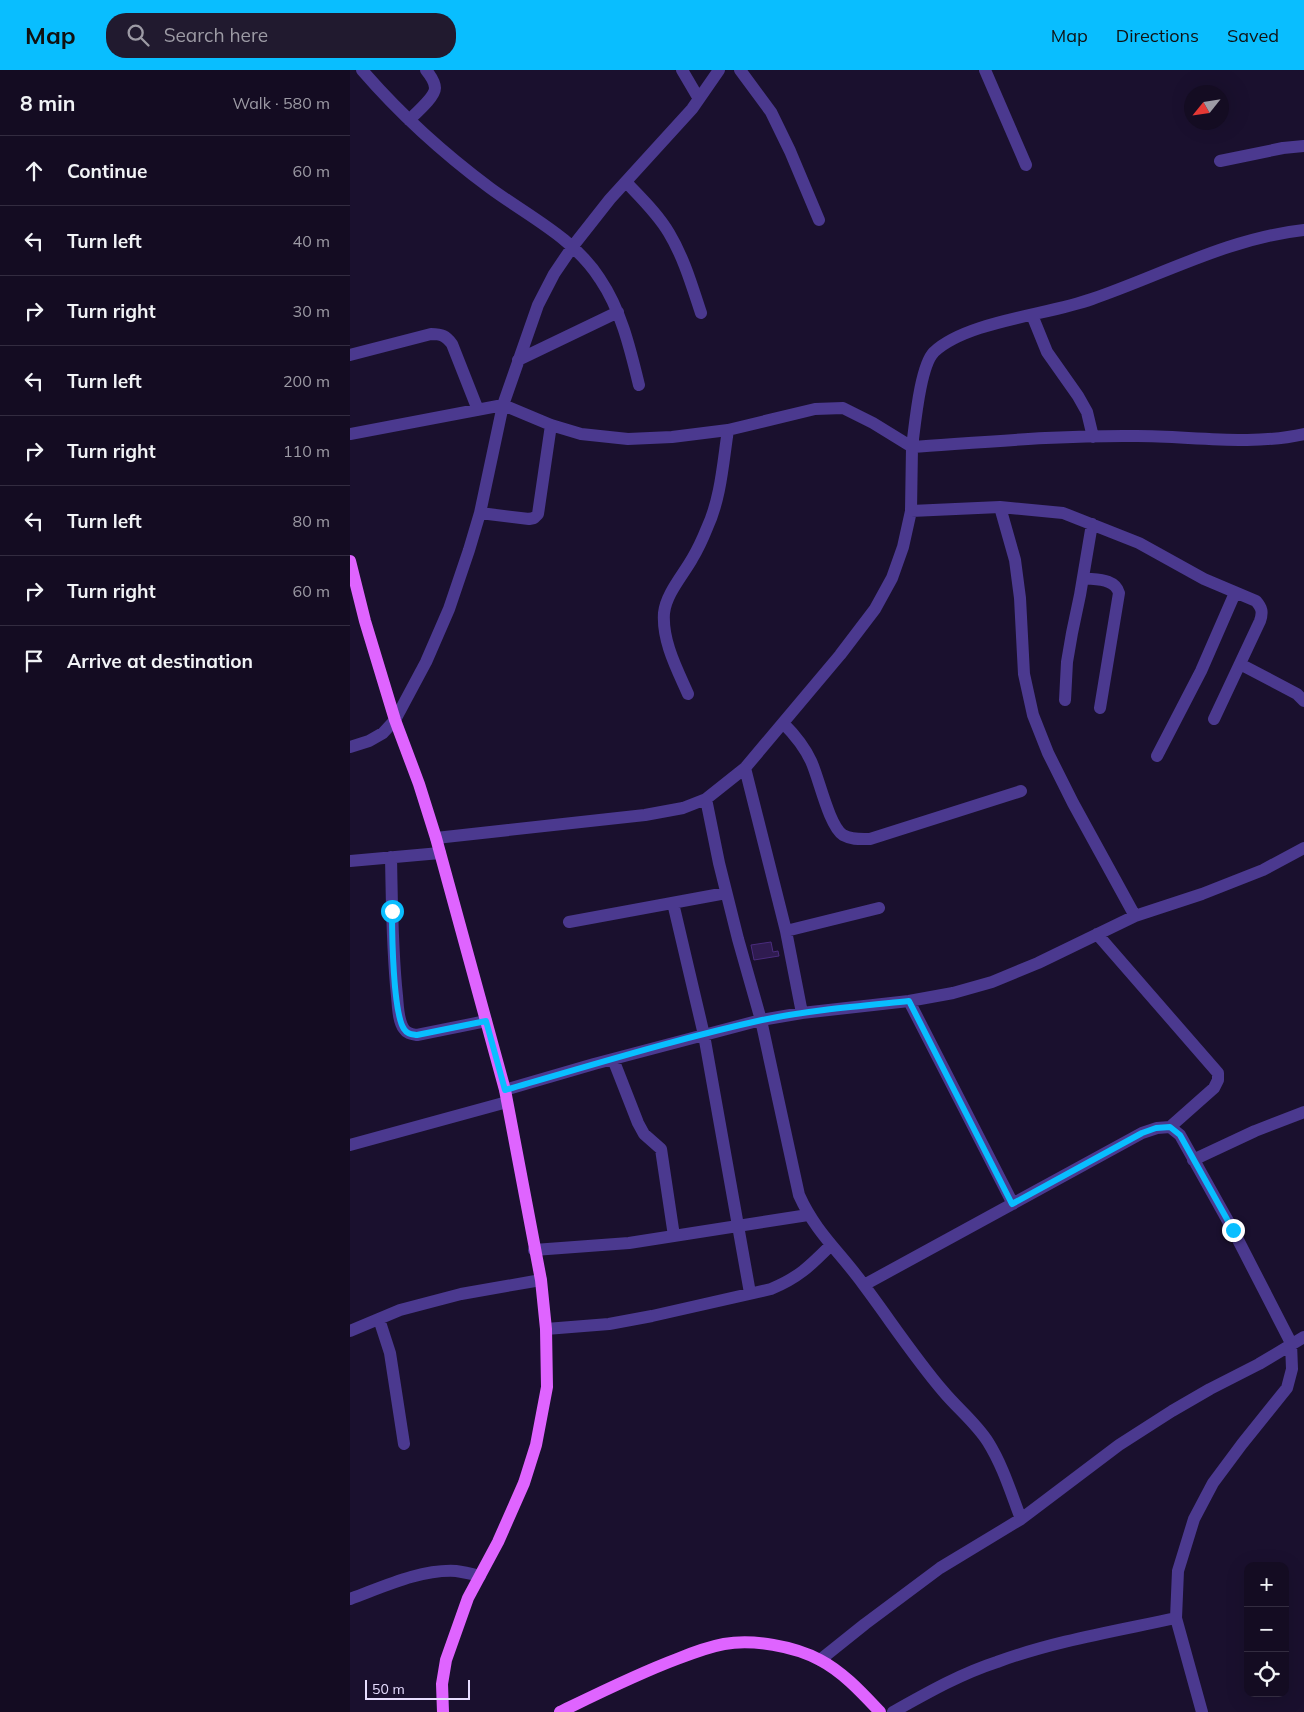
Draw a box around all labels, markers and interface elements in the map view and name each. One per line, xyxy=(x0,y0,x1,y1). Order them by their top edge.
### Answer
search box xyxy=(106,13,456,58)
text: Map xyxy=(25,20,76,50)
icon: search xyxy=(124,21,152,49)
text: Search here xyxy=(164,23,268,47)
text: Map xyxy=(1051,24,1088,47)
text: Directions xyxy=(1116,24,1199,47)
text: Saved xyxy=(1227,24,1279,47)
north arrow xyxy=(1184,85,1229,130)
text: 8 min xyxy=(20,90,75,116)
text: Walk · 580 m xyxy=(232,93,330,113)
icon: ahead xyxy=(20,157,48,185)
text: Continue xyxy=(67,159,147,183)
text: 60 m xyxy=(293,161,330,181)
icon: left xyxy=(20,227,48,255)
text: Turn left xyxy=(67,229,142,253)
text: 40 m xyxy=(293,231,330,251)
icon: right xyxy=(20,297,48,325)
text: Turn right xyxy=(67,299,156,323)
text: 30 m xyxy=(293,301,330,321)
icon: left xyxy=(20,367,48,395)
text: Turn left xyxy=(67,369,142,393)
text: 200 m xyxy=(283,371,330,391)
icon: right xyxy=(20,437,48,465)
text: Turn right xyxy=(67,439,156,463)
text: 110 m xyxy=(283,441,330,461)
icon: left xyxy=(20,507,48,535)
text: Turn left xyxy=(67,509,142,533)
text: 80 m xyxy=(293,511,330,531)
icon: right xyxy=(20,577,48,605)
text: Turn right xyxy=(67,579,156,603)
text: 60 m xyxy=(293,581,330,601)
icon: arrive xyxy=(20,647,48,675)
text: Arrive at destination xyxy=(67,649,253,673)
route start xyxy=(381,900,404,923)
route end xyxy=(1222,1219,1245,1242)
map controls xyxy=(1244,1562,1289,1697)
button: + xyxy=(1244,1562,1289,1607)
button: − xyxy=(1244,1607,1289,1652)
button: locate xyxy=(1244,1652,1289,1697)
scale bar xyxy=(365,1677,470,1700)
text: 50 m xyxy=(372,1680,405,1698)

